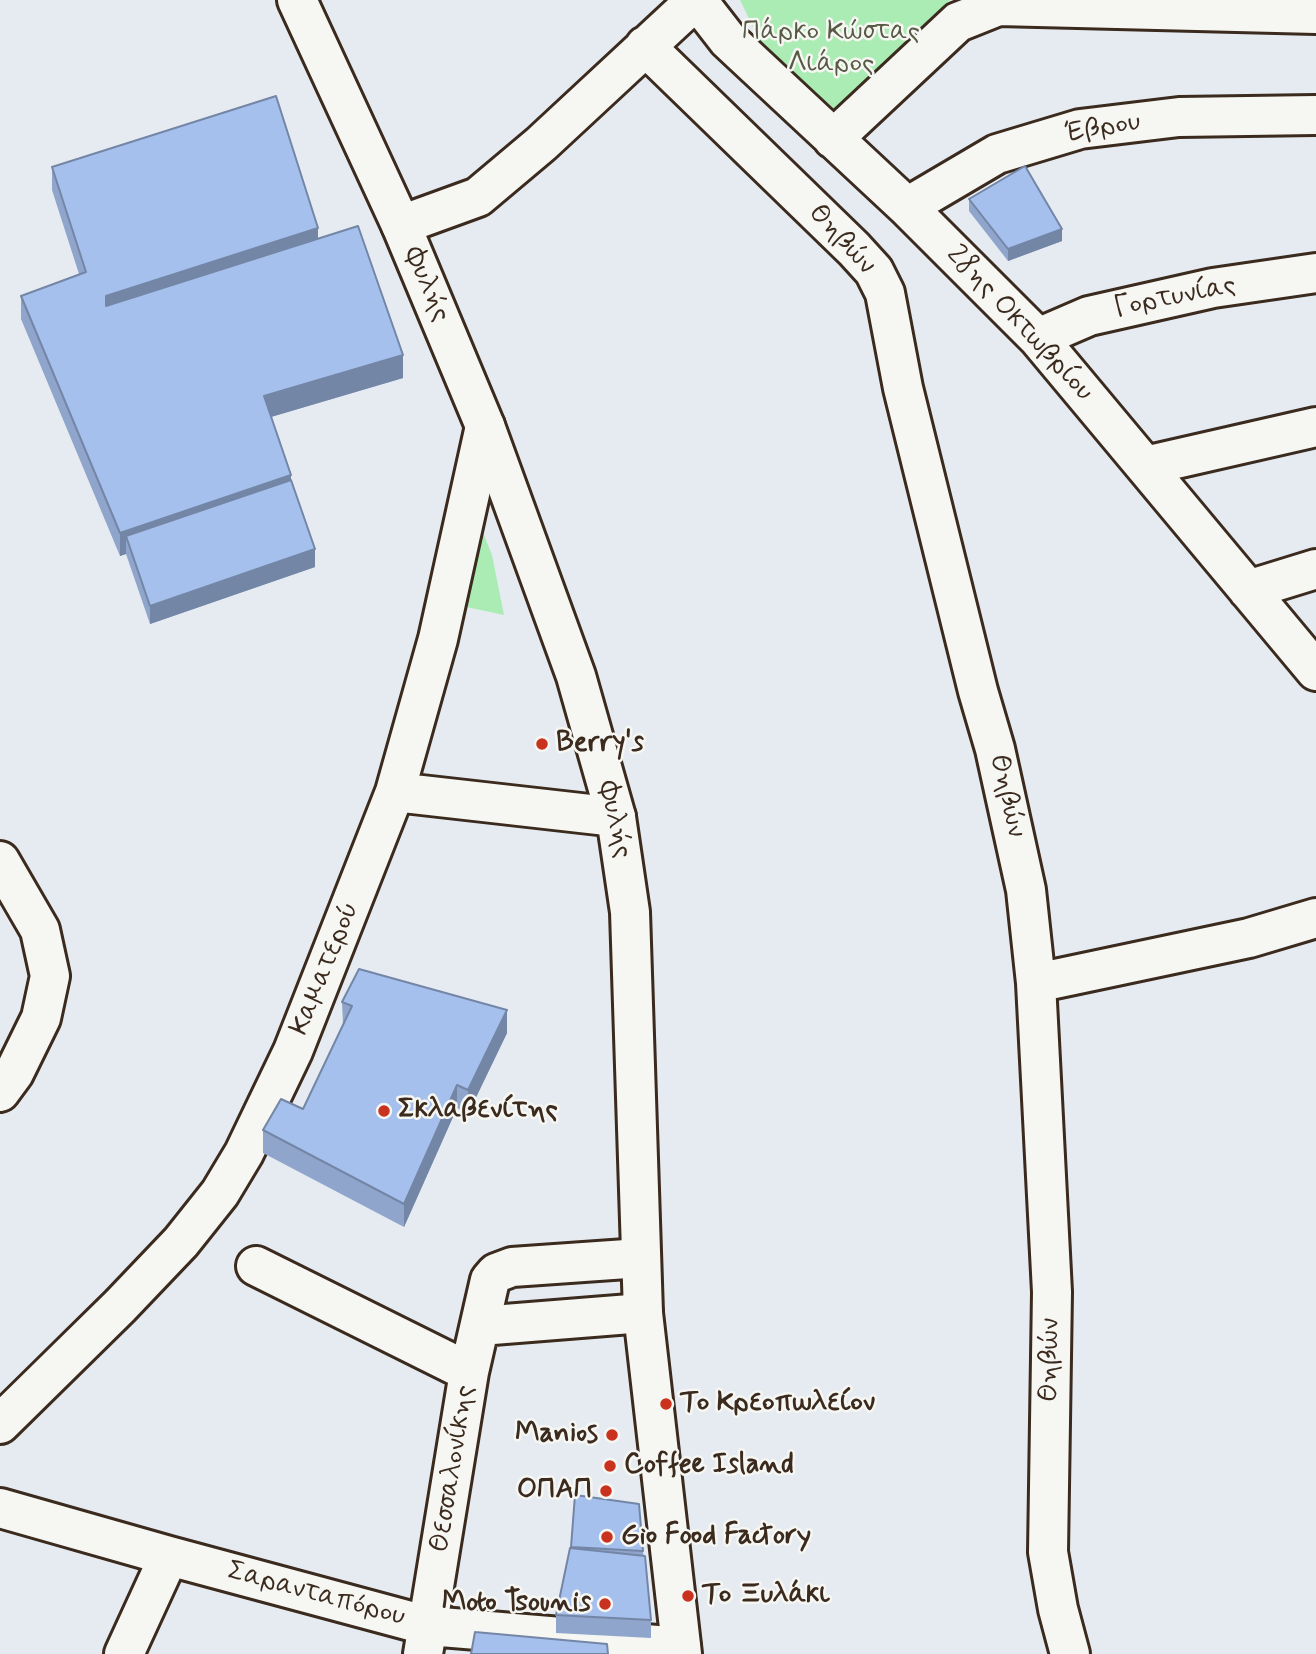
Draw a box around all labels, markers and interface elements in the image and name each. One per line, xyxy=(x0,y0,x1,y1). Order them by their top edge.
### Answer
park label: Πάρκο Κώστας Λιάρος xyxy=(742,16,920,82)
street label: Έβρου xyxy=(1063,106,1143,152)
street label: Θηβών xyxy=(800,198,882,282)
street label: 28ης Οκτωβρίου xyxy=(938,239,1100,409)
street label: Φυλής xyxy=(395,243,457,327)
street label: Γορτυνίας xyxy=(1111,270,1239,326)
place label: Berry's xyxy=(556,727,644,761)
marker: Berry's xyxy=(534,736,550,752)
street label: Θηβών xyxy=(980,751,1032,841)
street label: Φυλής xyxy=(590,779,638,861)
street label: Καματερού xyxy=(284,897,368,1041)
place label: Σκλαβενίτης xyxy=(398,1094,558,1128)
marker: Σκλαβενίτης xyxy=(376,1103,392,1119)
street label: Θηβών xyxy=(1033,1317,1069,1403)
street label: Θεσσαλονίκης xyxy=(424,1383,484,1555)
place label: Το Κρεοπωλείον xyxy=(680,1387,875,1421)
marker: Το Κρεοπωλείον xyxy=(658,1396,674,1412)
place label: Manios xyxy=(515,1418,598,1452)
marker: Manios xyxy=(604,1427,620,1443)
place label: Coffee Island xyxy=(624,1449,794,1483)
marker: Coffee Island xyxy=(602,1458,618,1474)
place label: ΟΠΑΠ xyxy=(517,1474,592,1508)
marker: ΟΠΑΠ xyxy=(598,1483,614,1499)
place label: Gio Food Factory xyxy=(621,1520,811,1554)
marker: Gio Food Factory xyxy=(599,1529,615,1545)
street label: Σαρανταπόρου xyxy=(223,1555,409,1635)
place label: Το Ξυλάκι xyxy=(702,1579,829,1613)
place label: Moto Tsounis xyxy=(442,1587,591,1621)
marker: Το Ξυλάκι xyxy=(680,1588,696,1604)
marker: Moto Tsounis xyxy=(597,1596,613,1612)

